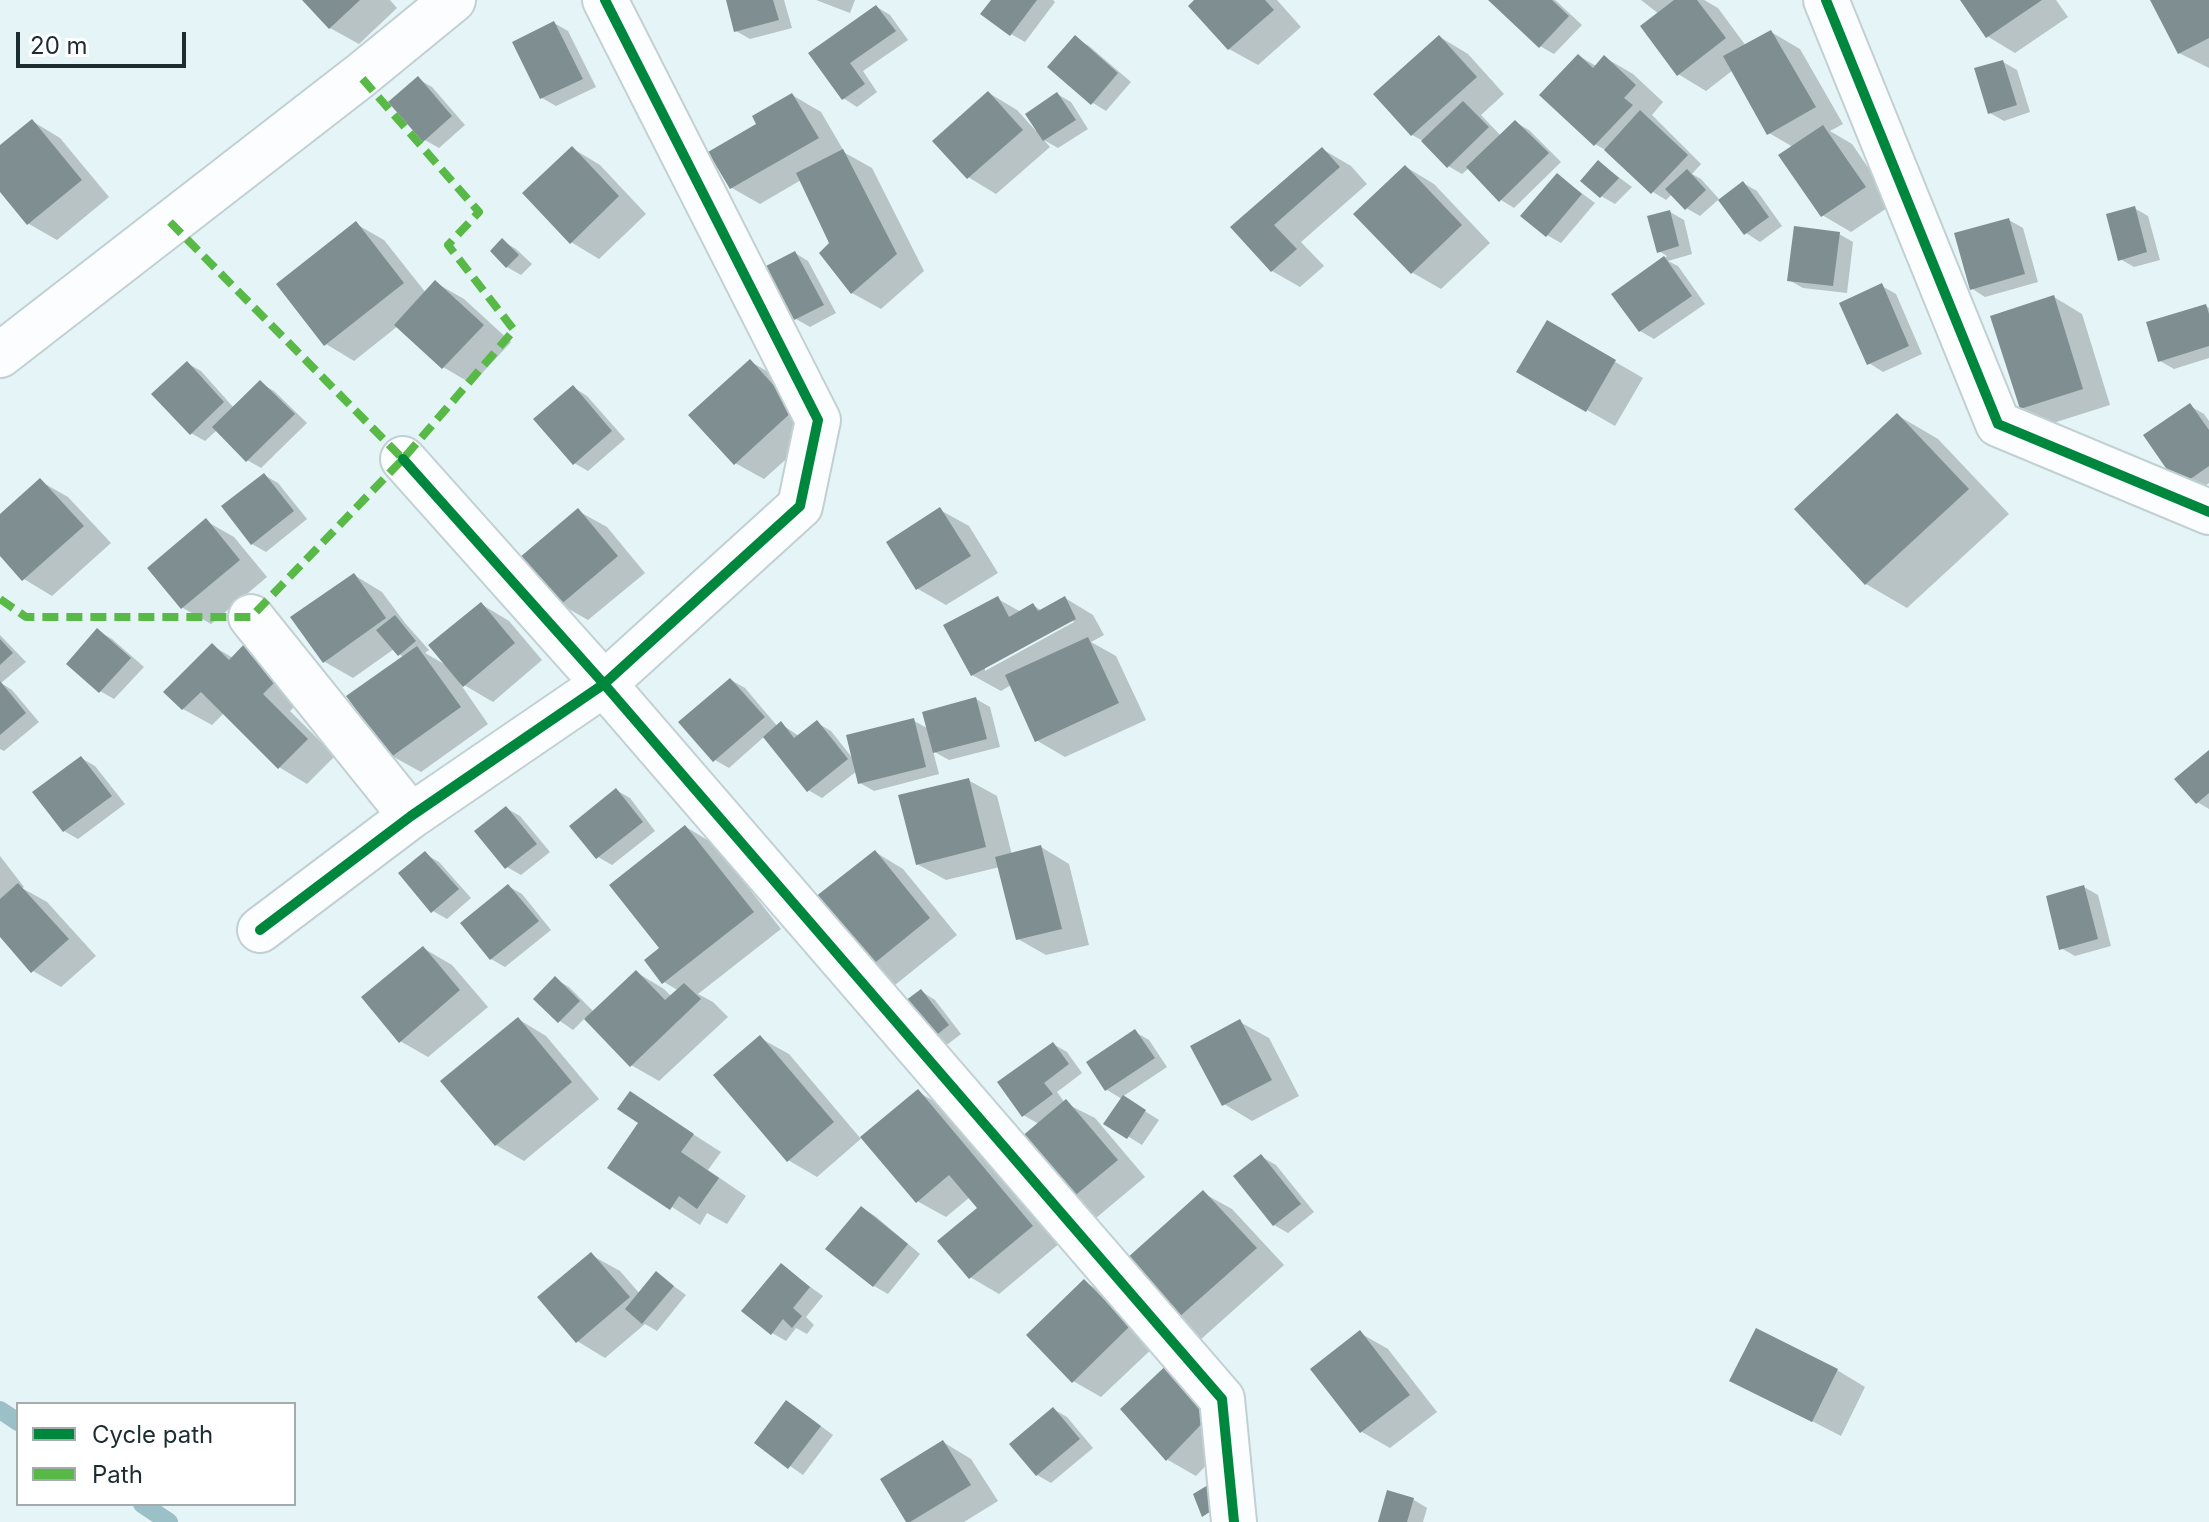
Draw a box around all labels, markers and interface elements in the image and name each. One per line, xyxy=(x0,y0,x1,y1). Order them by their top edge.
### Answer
scale bar xyxy=(20,16,190,66)
text: 20 m xyxy=(30,31,88,60)
legend xyxy=(16,1402,296,1506)
text: Cycle path xyxy=(92,1420,213,1449)
text: Path xyxy=(92,1460,143,1489)

